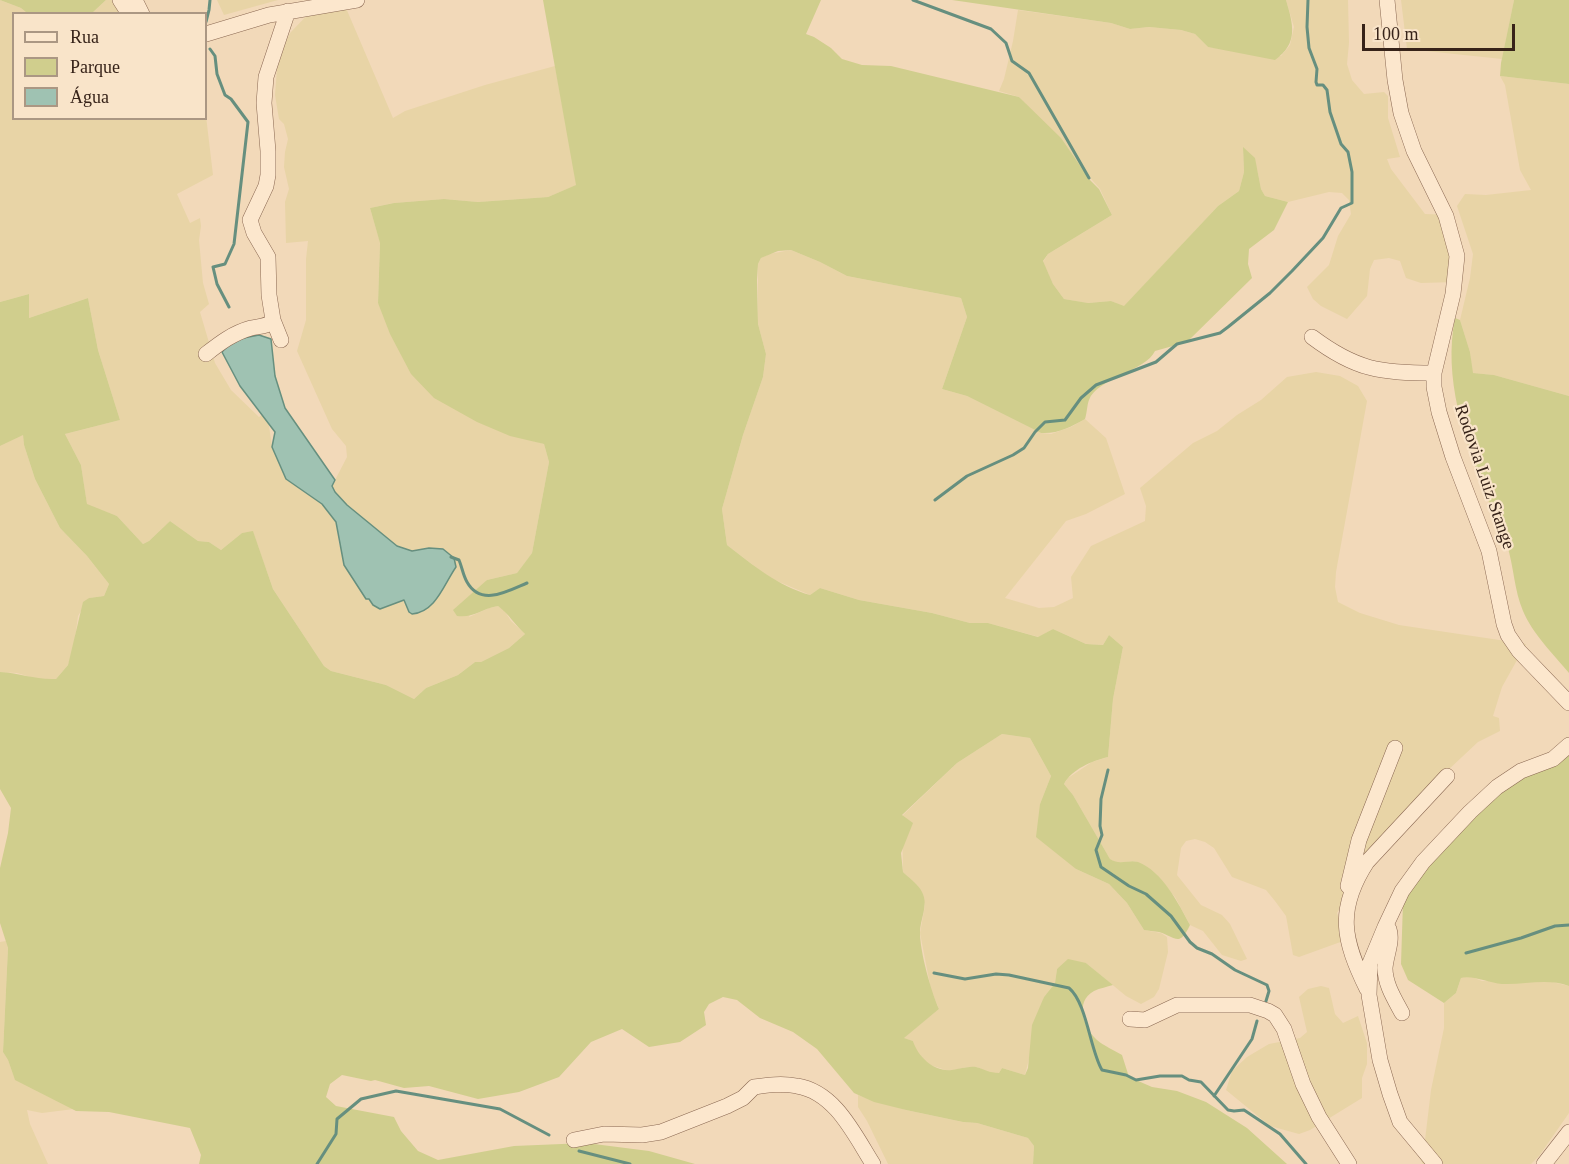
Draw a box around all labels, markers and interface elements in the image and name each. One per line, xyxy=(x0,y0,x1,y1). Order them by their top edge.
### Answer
legend xyxy=(12,12,207,120)
scale bar xyxy=(1365,12,1518,50)
text: 100 m xyxy=(1373,24,1419,44)
text: Rua xyxy=(70,27,99,47)
text: Parque xyxy=(70,57,120,77)
text: Água xyxy=(70,87,109,107)
street label: Rodovia Luiz Stange xyxy=(1449,402,1519,552)

